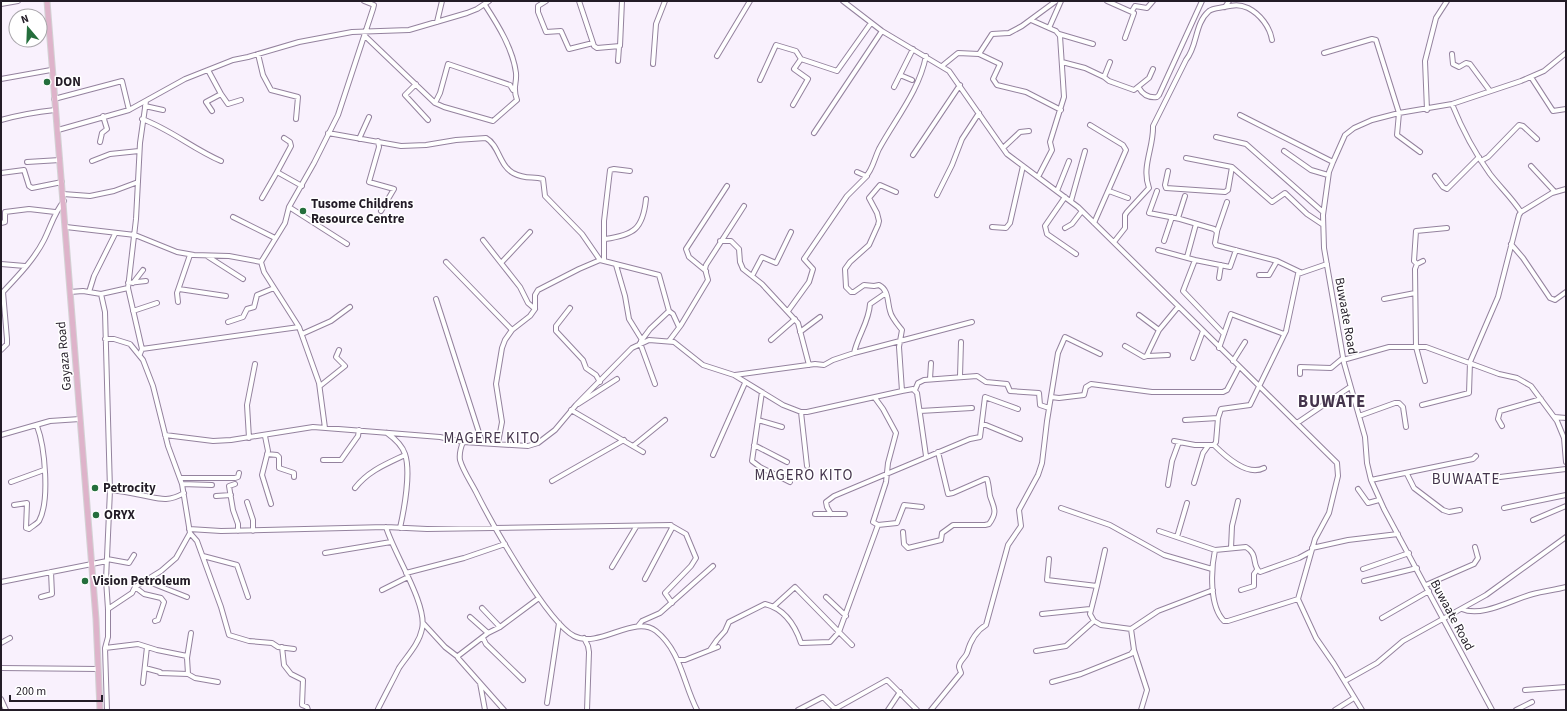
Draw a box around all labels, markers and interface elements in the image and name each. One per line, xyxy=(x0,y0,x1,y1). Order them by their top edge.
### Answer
north arrow xyxy=(8,8,48,48)
text: N xyxy=(19,11,31,27)
place label: DON xyxy=(55,73,81,91)
marker: DON xyxy=(42,77,52,87)
place label: Tusome Childrens Resource Centre xyxy=(311,195,413,228)
marker: Tusome Childrens Resource Centre xyxy=(298,206,308,216)
street label: Buwaate Road xyxy=(1330,276,1362,356)
street label: Gayaza Road xyxy=(52,321,76,391)
district label: BUWATE xyxy=(1298,390,1366,414)
district label: MAGERE KITO xyxy=(444,428,540,449)
district label: MAGERO KITO xyxy=(755,465,853,486)
district label: BUWAATE xyxy=(1432,469,1500,490)
place label: Petrocity xyxy=(103,479,156,497)
marker: Petrocity xyxy=(90,483,100,493)
place label: ORYX xyxy=(104,506,135,524)
marker: ORYX xyxy=(91,510,101,520)
place label: Vision Petroleum xyxy=(92,572,191,590)
marker: Vision Petroleum xyxy=(80,576,90,586)
street label: Buwaate Road xyxy=(1426,576,1478,654)
scale bar xyxy=(10,677,102,703)
text: 200 m xyxy=(16,683,46,700)

